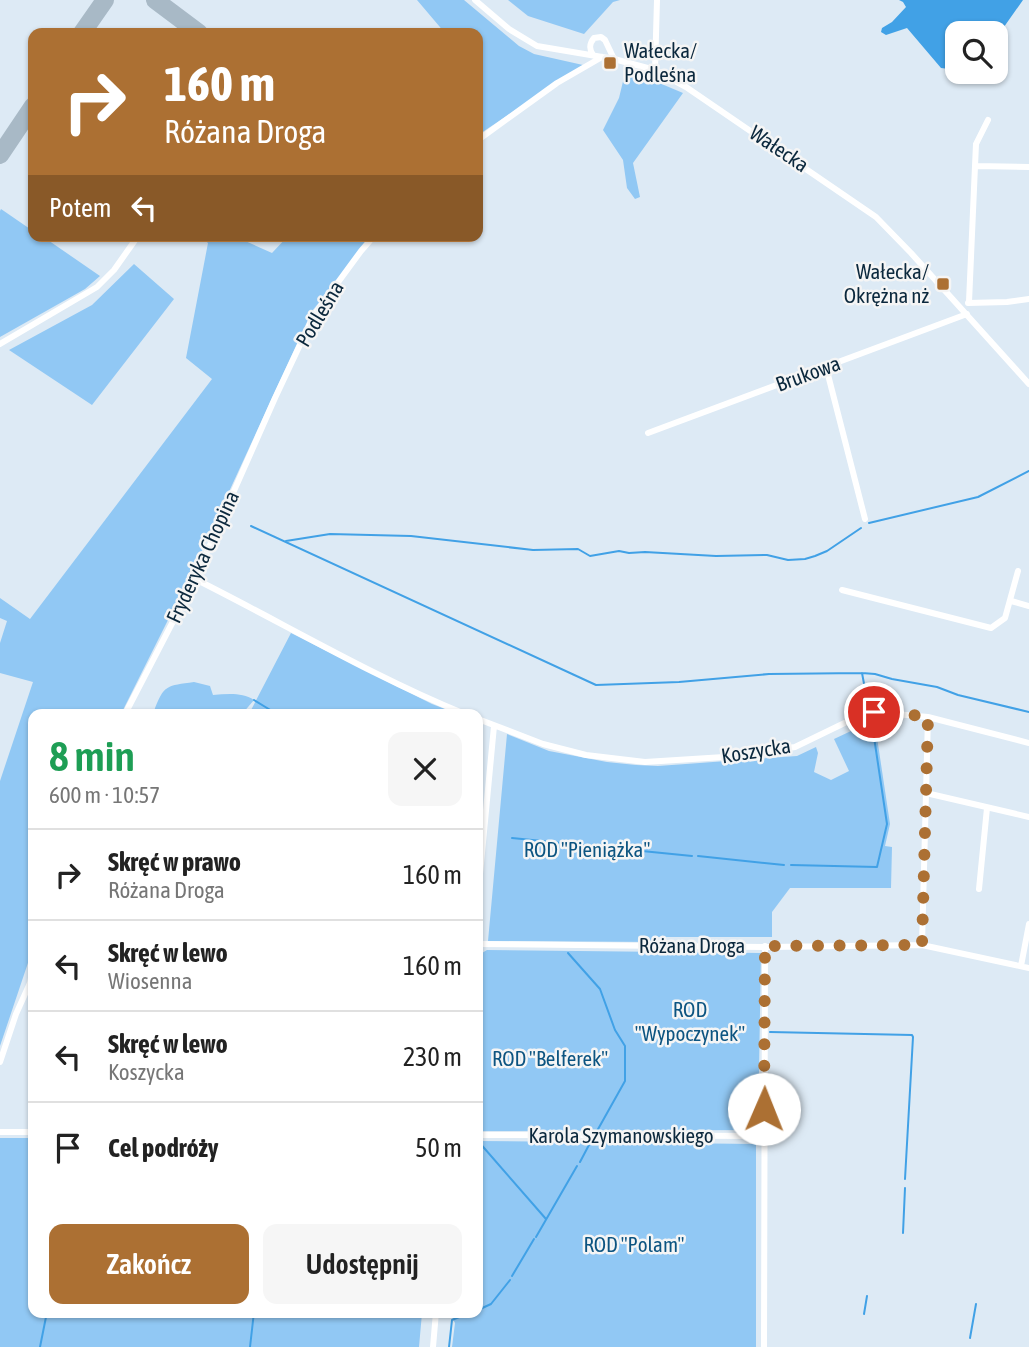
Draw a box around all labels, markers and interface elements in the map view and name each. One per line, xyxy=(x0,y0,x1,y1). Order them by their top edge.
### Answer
map controls xyxy=(945,21,1008,84)
button: search xyxy=(945,21,1008,84)
place label: Wałecka/ Podleśna xyxy=(624,38,697,86)
text: 160 m xyxy=(164,55,275,111)
marker: Wałecka/ Podleśna xyxy=(602,55,618,71)
icon: right xyxy=(49,56,140,147)
text: Różana Droga xyxy=(164,113,326,150)
street label: Wałecka xyxy=(746,120,814,177)
icon: left xyxy=(125,189,163,227)
text: Potem xyxy=(49,193,111,223)
place label: Wałecka/ Okrężna nż xyxy=(844,259,929,307)
street label: Podleśna xyxy=(290,276,348,351)
marker: Wałecka/ Okrężna nż xyxy=(935,276,951,292)
street label: Brukowa xyxy=(772,350,843,396)
street label: Fryderyka Chopina xyxy=(161,487,243,627)
pin xyxy=(844,682,904,742)
icon: arrive xyxy=(855,693,893,731)
text: 8 min xyxy=(49,732,135,780)
button: close xyxy=(388,732,462,806)
street label: Koszycka xyxy=(719,733,792,767)
text: 600 m · 10:57 xyxy=(49,782,160,808)
park label: ROD "Pieniążka" xyxy=(524,837,650,861)
text: Skręć w prawo xyxy=(108,847,241,877)
icon: right xyxy=(49,856,87,894)
text: 160 m xyxy=(403,860,462,890)
text: Różana Droga xyxy=(108,877,225,903)
street label: Różana Droga xyxy=(639,933,745,957)
text: Skręć w lewo xyxy=(108,938,228,968)
icon: left xyxy=(49,947,87,985)
text: 160 m xyxy=(403,951,462,981)
text: Wiosenna xyxy=(108,968,192,994)
park label: ROD "Wypoczynek" xyxy=(635,997,745,1045)
text: Skręć w lewo xyxy=(108,1029,228,1059)
icon: left xyxy=(49,1038,87,1076)
text: 230 m xyxy=(403,1042,462,1072)
park label: ROD "Belferek" xyxy=(492,1046,608,1070)
text: Koszycka xyxy=(108,1059,185,1085)
position arrow xyxy=(727,1072,801,1146)
street label: Karola Szymanowskiego xyxy=(528,1123,714,1147)
icon: arrive xyxy=(49,1129,87,1167)
text: Cel podróży xyxy=(108,1133,219,1163)
text: 50 m xyxy=(415,1133,462,1163)
button: Zakończ xyxy=(49,1224,249,1304)
button: Udostępnij xyxy=(263,1224,462,1304)
park label: ROD "Polam" xyxy=(584,1232,685,1256)

